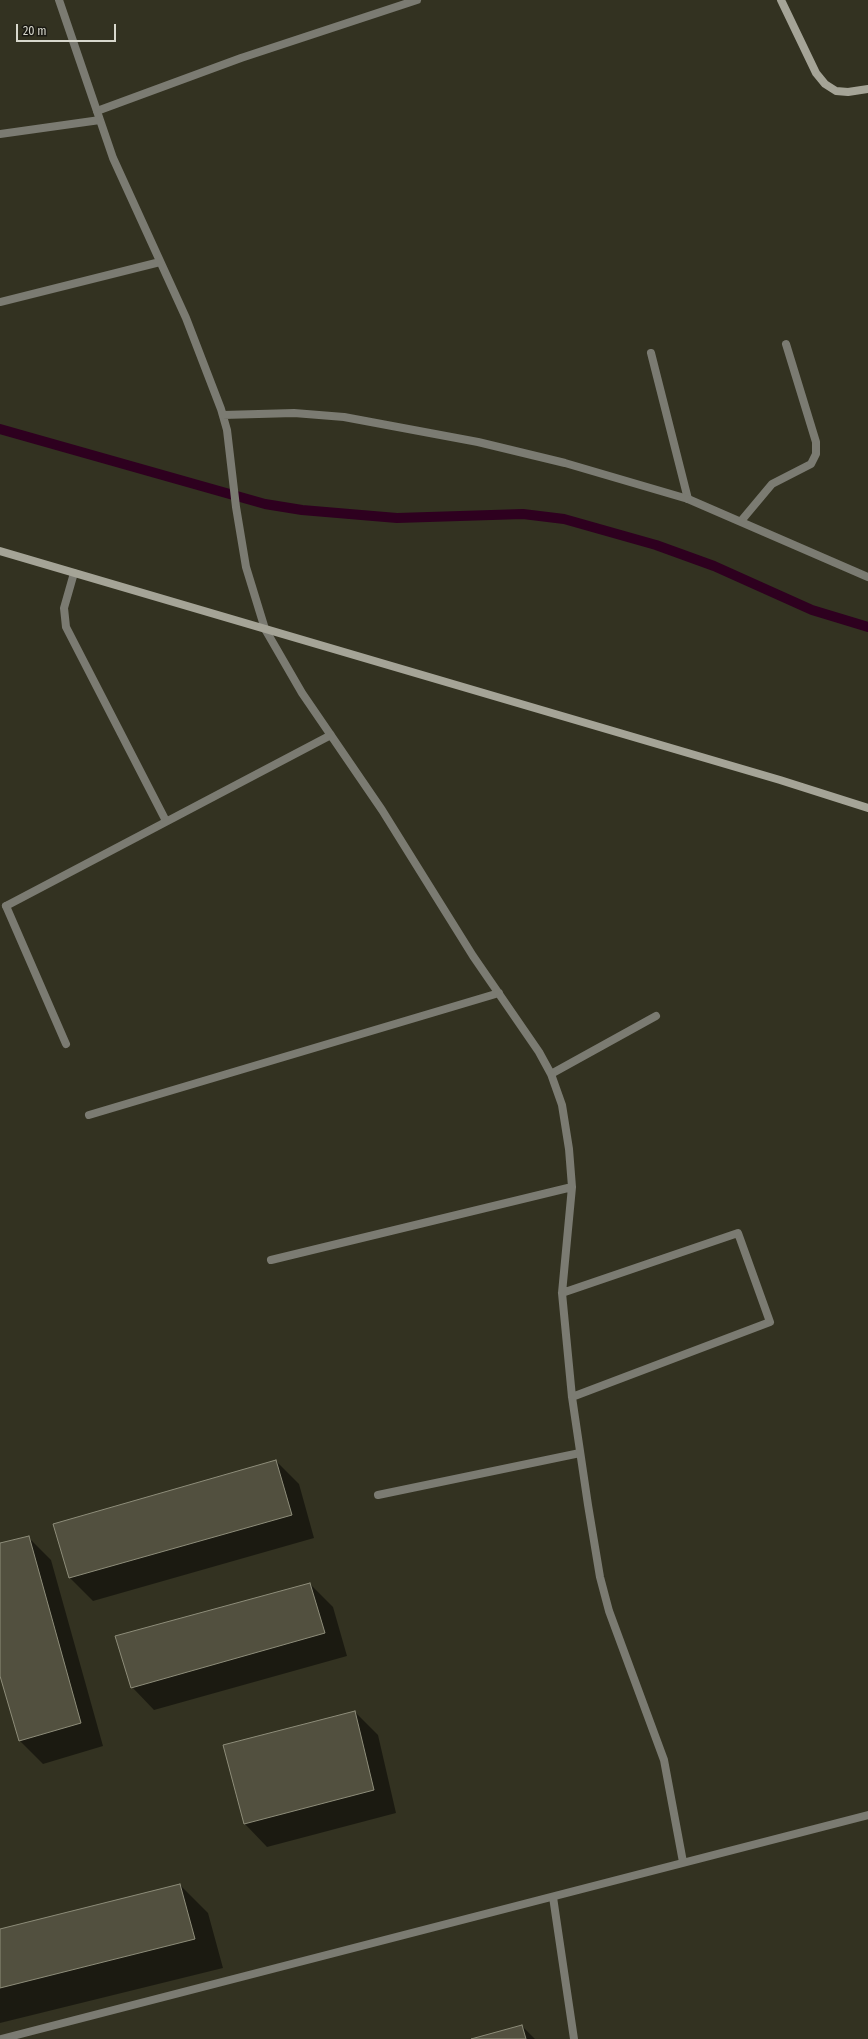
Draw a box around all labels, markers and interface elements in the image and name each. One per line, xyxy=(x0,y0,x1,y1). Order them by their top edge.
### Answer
scale bar xyxy=(18,16,118,42)
text: 20 m xyxy=(23,24,47,38)

